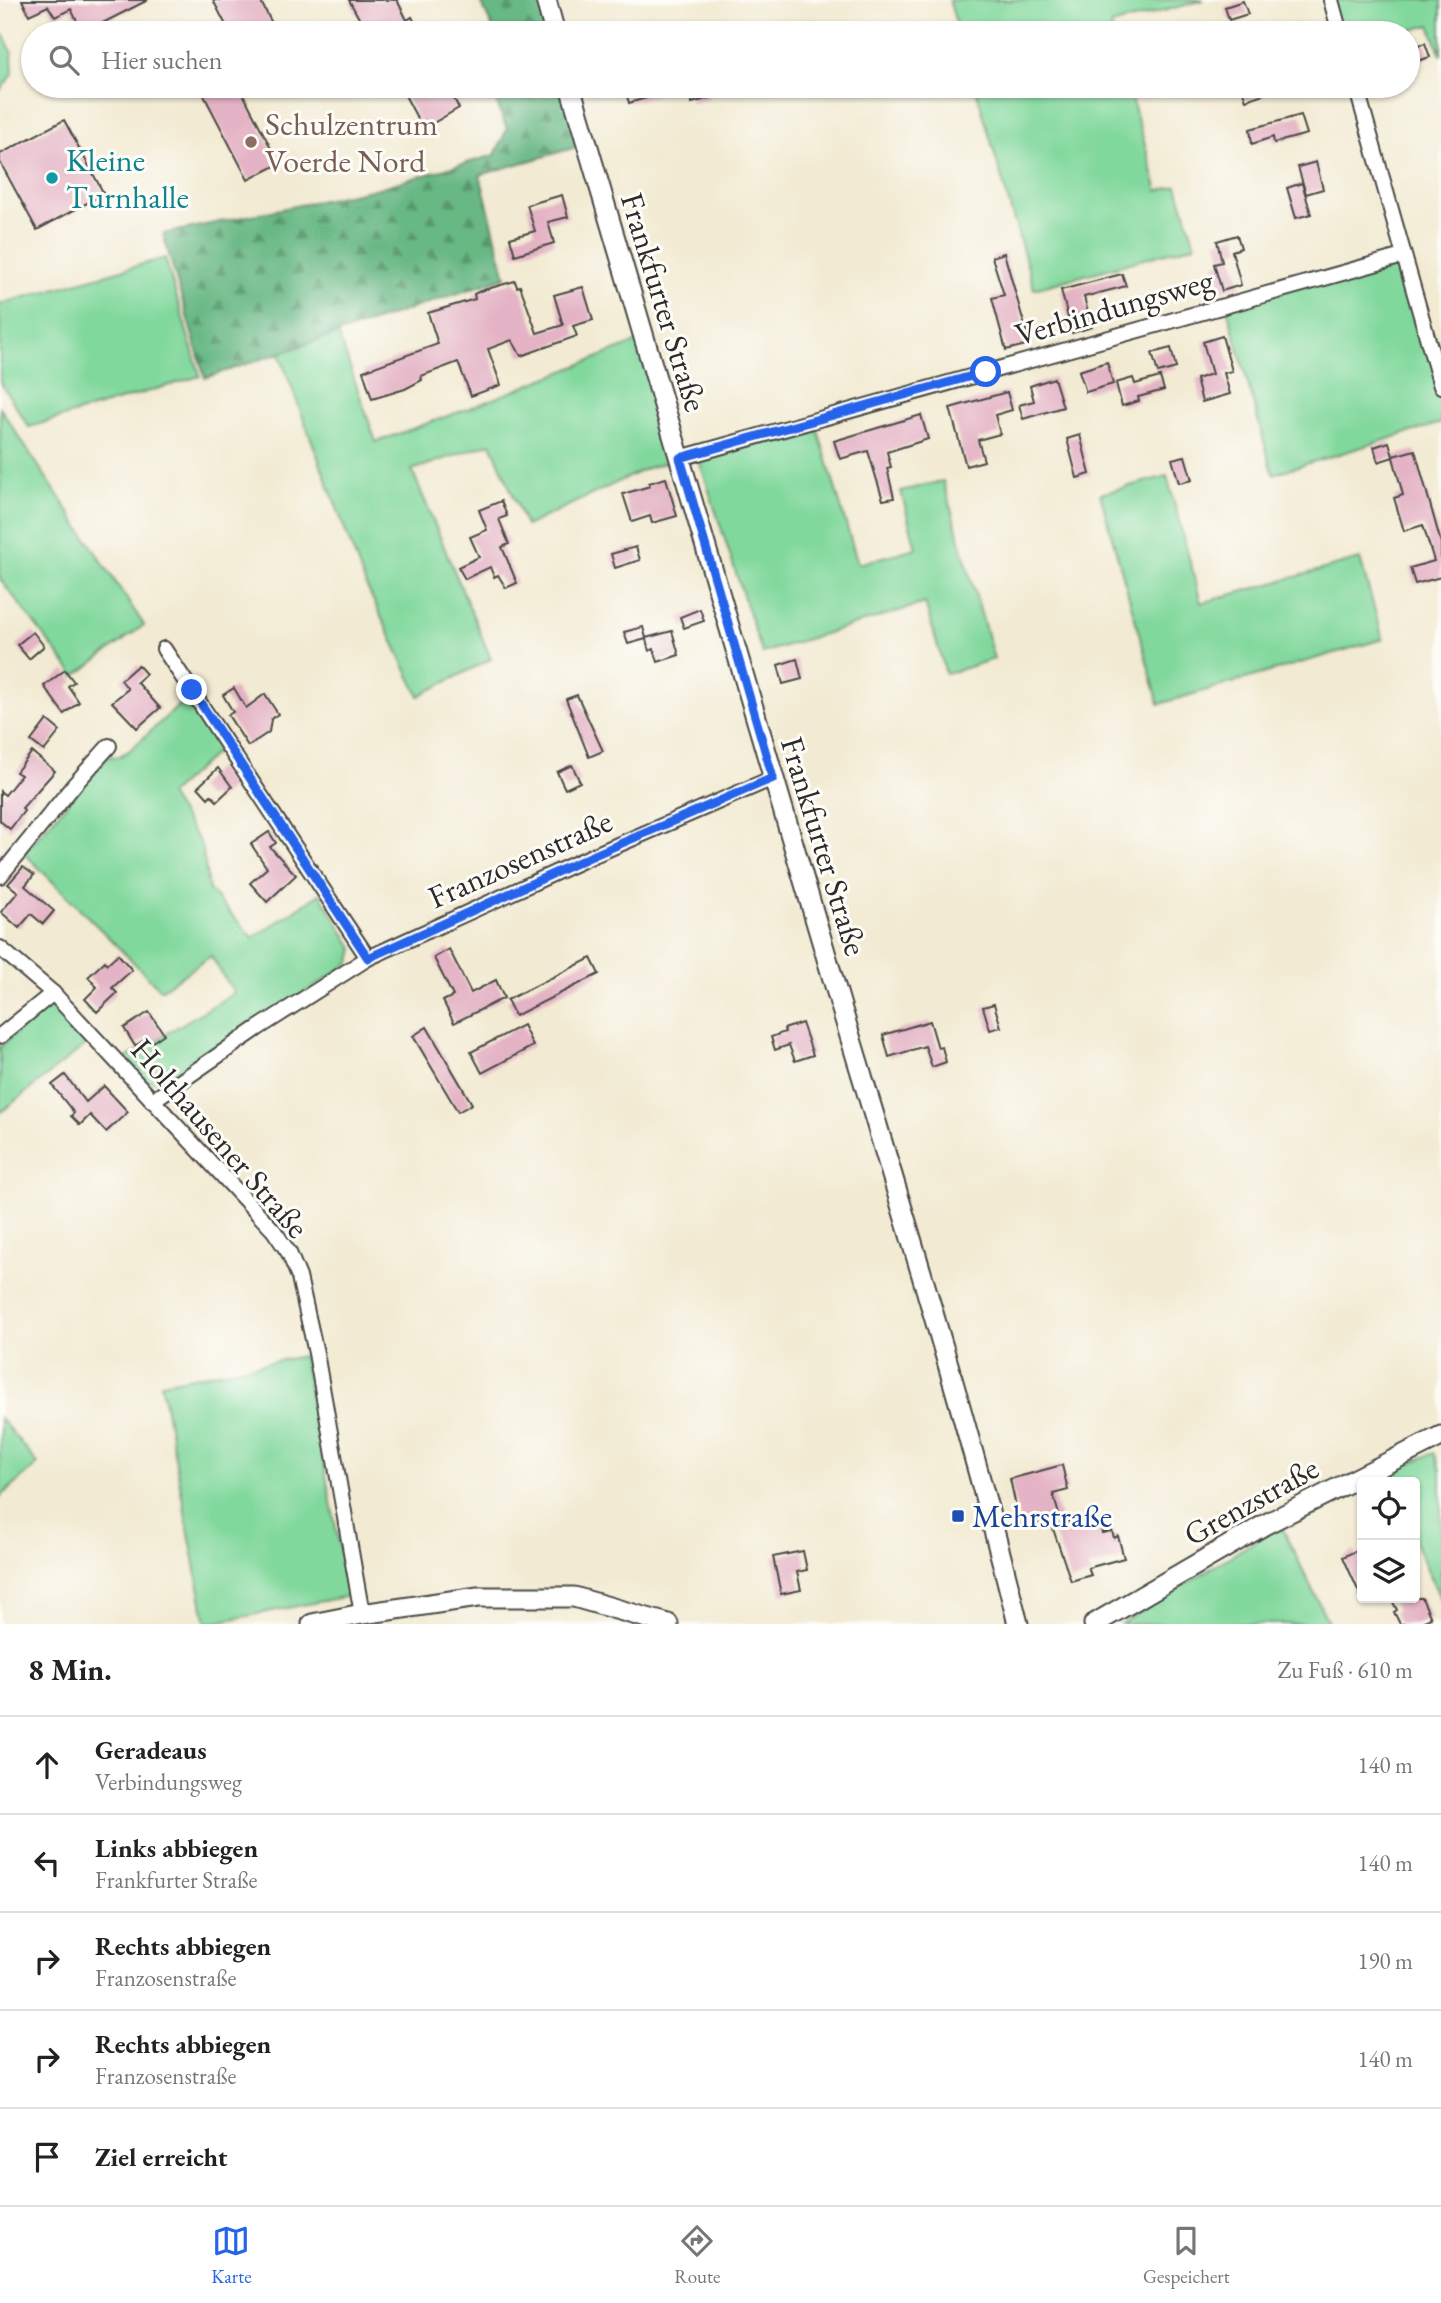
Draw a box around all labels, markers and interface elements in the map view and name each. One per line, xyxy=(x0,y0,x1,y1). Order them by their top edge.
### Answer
search box xyxy=(21,21,1420,98)
icon: search xyxy=(45,41,83,79)
text: Hier suchen xyxy=(101,43,222,77)
place label: Schulzentrum Voerde Nord xyxy=(265,103,438,182)
marker: Schulzentrum Voerde Nord xyxy=(243,134,259,150)
place label: Kleine Turnhalle xyxy=(66,139,189,218)
marker: Kleine Turnhalle xyxy=(44,170,60,186)
street label: Frankfurter Straße xyxy=(611,188,717,416)
street label: Verbindungsweg xyxy=(1010,258,1219,355)
route start xyxy=(970,356,1001,387)
route end xyxy=(176,674,207,705)
street label: Frankfurter Straße xyxy=(771,732,877,960)
street label: Franzosenstraße xyxy=(422,800,618,918)
street label: Holthausener Straße xyxy=(122,1029,318,1247)
street label: Grenzstraße xyxy=(1176,1447,1326,1555)
map controls xyxy=(1357,1477,1420,1603)
button: locate xyxy=(1357,1477,1420,1540)
place label: Mehrstraße xyxy=(972,1495,1112,1537)
marker: Mehrstraße xyxy=(950,1508,966,1524)
button: layers xyxy=(1357,1540,1420,1603)
text: 8 Min. xyxy=(28,1650,112,1689)
text: Zu Fuß · 610 m xyxy=(1278,1655,1413,1685)
text: Geradeaus xyxy=(95,1733,207,1767)
icon: ahead xyxy=(28,1746,66,1784)
text: 140 m xyxy=(1357,1750,1413,1780)
text: Verbindungsweg xyxy=(95,1767,242,1797)
text: Links abbiegen xyxy=(95,1831,258,1865)
icon: left xyxy=(28,1844,66,1882)
text: 140 m xyxy=(1357,1848,1413,1878)
text: Frankfurter Straße xyxy=(95,1865,258,1895)
text: Rechts abbiegen xyxy=(95,1929,271,1963)
icon: right xyxy=(28,1942,66,1980)
text: 190 m xyxy=(1357,1946,1413,1976)
text: Franzosenstraße xyxy=(95,1963,236,1993)
text: Rechts abbiegen xyxy=(95,2027,271,2061)
icon: right xyxy=(28,2040,66,2078)
text: 140 m xyxy=(1357,2044,1413,2074)
text: Franzosenstraße xyxy=(95,2061,236,2091)
icon: arrive xyxy=(28,2138,66,2176)
text: Ziel erreicht xyxy=(95,2140,227,2174)
tab: Karte xyxy=(211,2222,252,2289)
tab: Route xyxy=(674,2222,721,2289)
tab: Gespeichert xyxy=(1143,2222,1230,2289)

